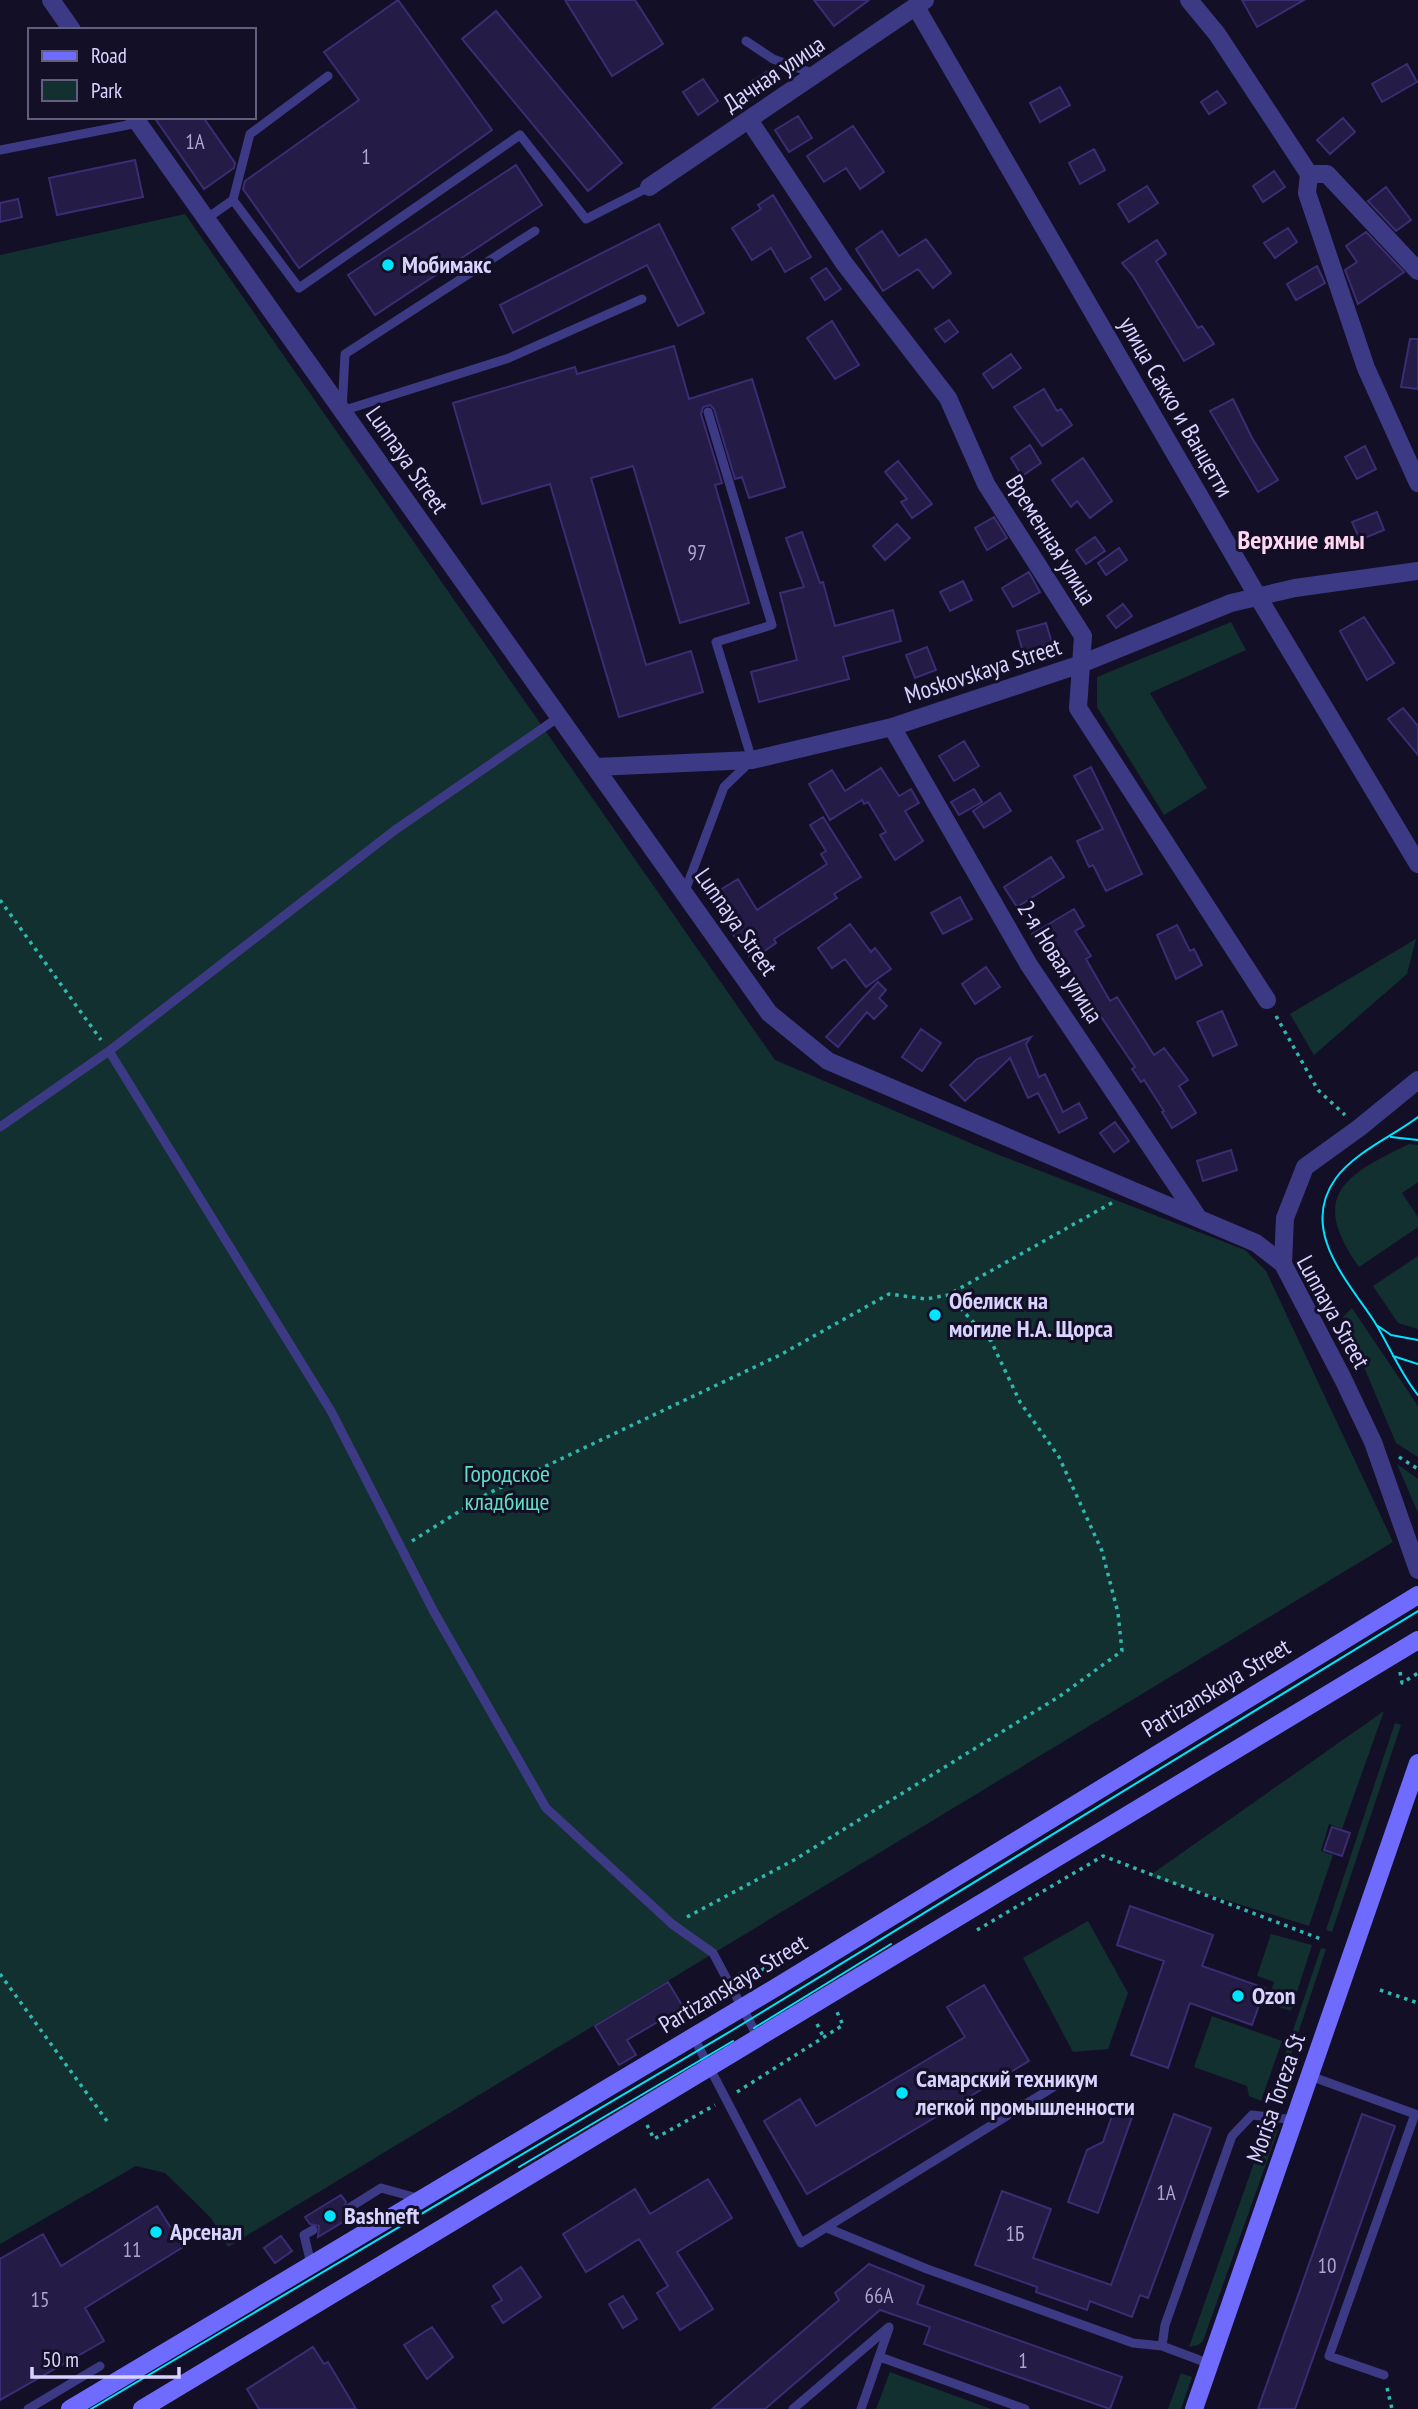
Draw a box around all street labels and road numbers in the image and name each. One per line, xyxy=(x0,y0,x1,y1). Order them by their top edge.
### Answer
street label: Дачная улица xyxy=(717,28,830,119)
street label: улица Сакко и Ванцетти xyxy=(1112,311,1241,502)
street label: Lunnaya Street xyxy=(359,400,456,520)
street label: Временная улица xyxy=(999,469,1104,611)
street label: Moskovskaya Street xyxy=(901,631,1065,710)
street label: Lunnaya Street xyxy=(688,862,785,982)
street label: 2-я Новая улица xyxy=(1011,895,1110,1029)
street label: Lunnaya Street xyxy=(1290,1250,1377,1374)
street label: Partizanskaya Street xyxy=(1136,1631,1296,1744)
street label: Partizanskaya Street xyxy=(653,1927,813,2040)
street label: Morisa Toreza St xyxy=(1239,2029,1312,2167)

